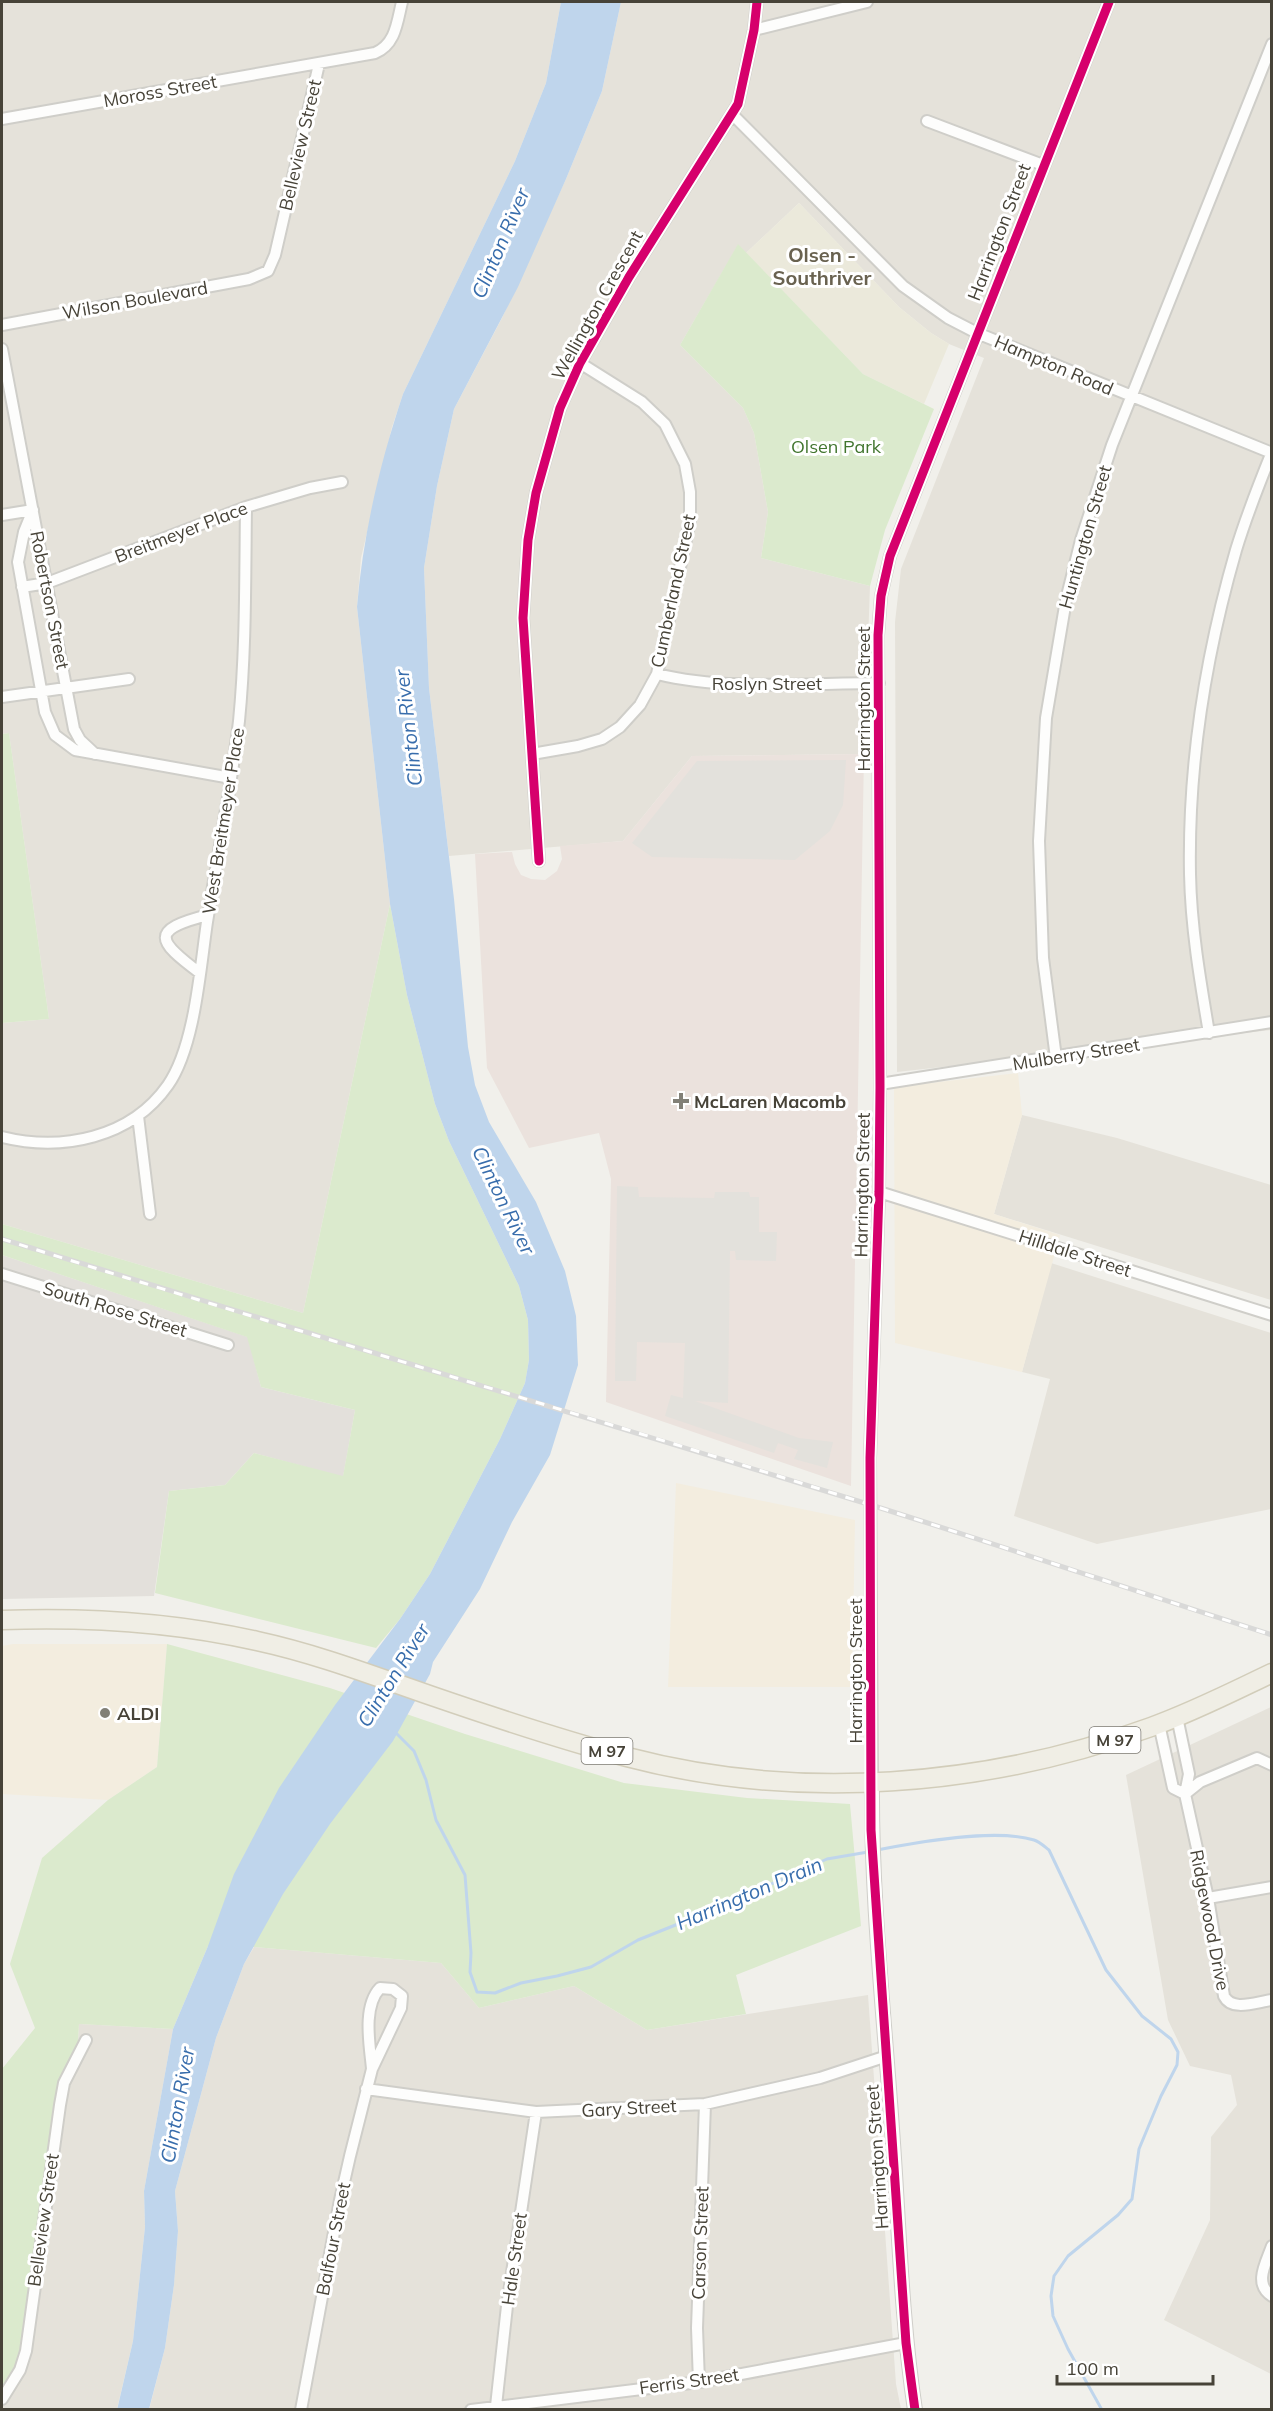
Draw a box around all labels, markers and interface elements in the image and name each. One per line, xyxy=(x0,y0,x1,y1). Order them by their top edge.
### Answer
street label: Moross Street xyxy=(101,70,219,112)
street label: Belleview Street xyxy=(274,77,326,213)
street label: Harrington Street xyxy=(962,160,1036,304)
water label: Clinton River xyxy=(466,183,535,302)
street label: Wellington Crescent xyxy=(546,226,648,384)
district label: Olsen - Southriver xyxy=(773,242,872,290)
street label: Wilson Boulevard xyxy=(60,276,210,324)
street label: Hampton Road xyxy=(991,330,1117,400)
park label: Olsen Park xyxy=(791,435,882,458)
street label: Huntington Street xyxy=(1054,463,1116,611)
street label: Breitmeyer Place xyxy=(111,496,251,568)
street label: Cumberland Street xyxy=(645,512,701,670)
street label: Robertson Street xyxy=(25,529,75,671)
street label: Harrington Street xyxy=(852,627,875,771)
water label: Clinton River xyxy=(388,667,428,788)
street label: Roslyn Street xyxy=(712,672,822,695)
street label: West Breitmeyer Place xyxy=(197,726,249,916)
street label: Mulberry Street xyxy=(1011,1033,1141,1075)
place label: McLaren Macomb xyxy=(694,1090,846,1113)
marker: McLaren Macomb xyxy=(672,1092,690,1110)
street label: Harrington Street xyxy=(849,1112,875,1258)
water label: Clinton River xyxy=(467,1142,541,1259)
street label: Hilldale Street xyxy=(1016,1224,1134,1282)
street label: South Rose Street xyxy=(40,1276,190,1342)
street label: Harrington Street xyxy=(844,1599,867,1743)
water label: Clinton River xyxy=(351,1618,435,1731)
place label: ALDI xyxy=(117,1702,159,1725)
marker: ALDI xyxy=(98,1706,112,1720)
road number: M 97 xyxy=(1090,1727,1140,1753)
road number: M 97 xyxy=(582,1738,632,1764)
street label: Ridgewood Drive xyxy=(1185,1848,1235,1992)
water label: Harrington Drain xyxy=(672,1851,826,1935)
water label: Clinton River xyxy=(154,2044,200,2165)
street label: Harrington Street xyxy=(860,2084,894,2230)
street label: Gary Street xyxy=(581,2094,677,2122)
street label: Belleview Street xyxy=(22,2152,64,2288)
street label: Balfour Street xyxy=(311,2180,355,2298)
street label: Carson Street xyxy=(687,2186,713,2300)
street label: Hale Street xyxy=(496,2211,532,2307)
scale bar xyxy=(1057,2348,1213,2386)
text: 100 m xyxy=(1066,2357,1119,2380)
street label: Ferris Street xyxy=(638,2363,740,2399)

